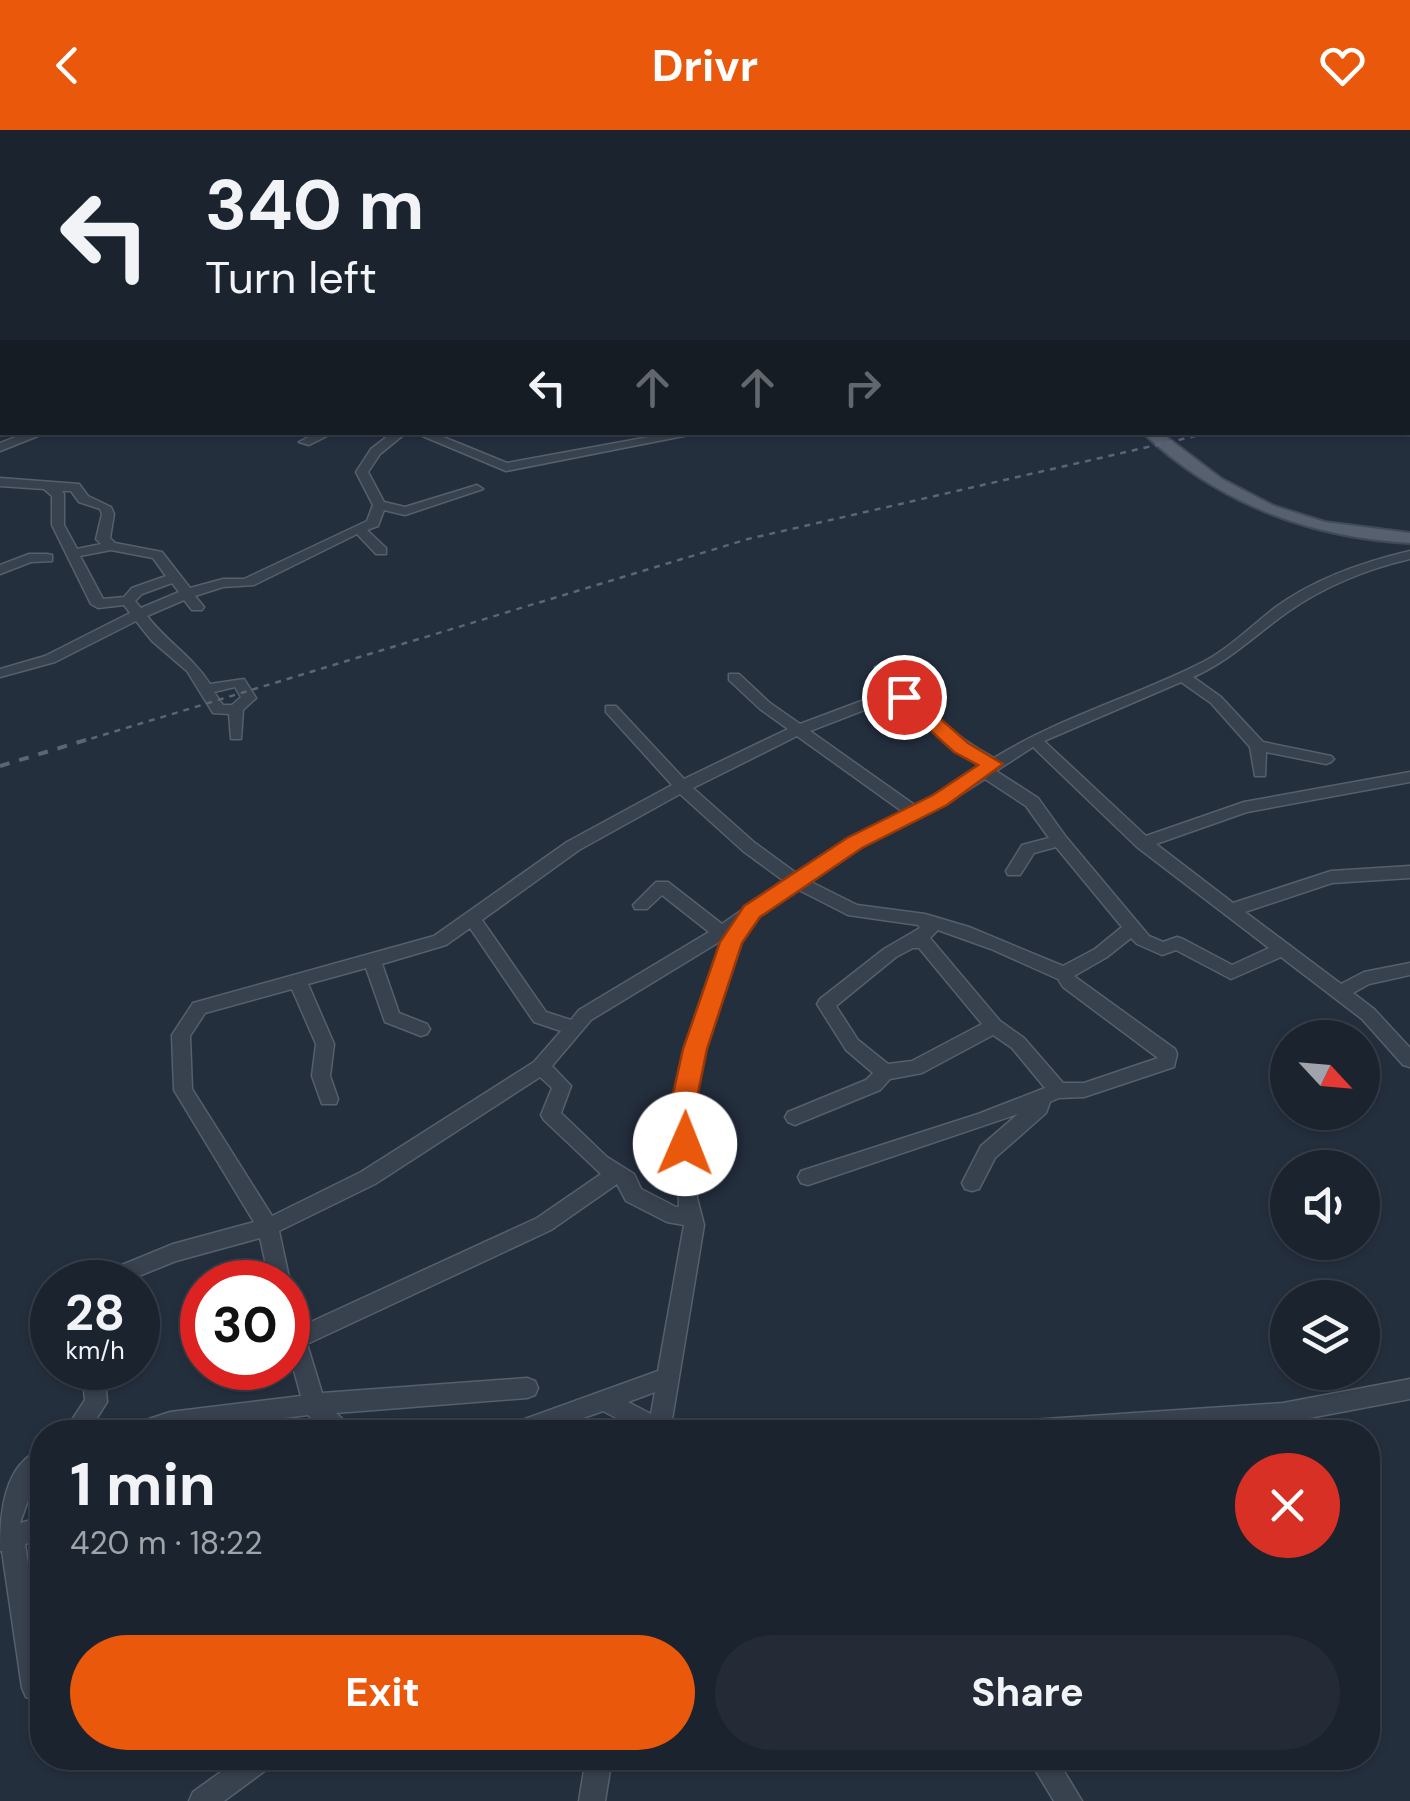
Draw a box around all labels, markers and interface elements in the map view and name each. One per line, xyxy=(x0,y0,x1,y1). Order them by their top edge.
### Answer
text: Drivr xyxy=(652,36,758,95)
icon: back xyxy=(40,38,95,93)
icon: heart xyxy=(1315,38,1370,93)
text: 340 m xyxy=(205,160,424,251)
icon: left xyxy=(40,170,170,300)
text: Turn left xyxy=(205,248,377,307)
icon: left xyxy=(520,360,575,415)
icon: ahead xyxy=(625,360,680,415)
icon: ahead xyxy=(730,360,785,415)
icon: right xyxy=(835,360,890,415)
pin xyxy=(862,655,947,740)
icon: arrive xyxy=(877,670,932,725)
north arrow xyxy=(1270,1020,1380,1130)
map controls xyxy=(1270,1020,1380,1390)
position arrow xyxy=(633,1092,737,1196)
button: sound xyxy=(1270,1150,1380,1260)
speed limit sign: 30 xyxy=(180,1260,310,1390)
text: 28 xyxy=(65,1280,125,1346)
button: layers xyxy=(1270,1280,1380,1390)
text: km/h xyxy=(65,1334,125,1367)
text: 1 min xyxy=(70,1445,216,1524)
button: close xyxy=(1235,1453,1340,1558)
text: 420 m · 18:22 xyxy=(70,1522,263,1564)
button: Exit xyxy=(70,1635,695,1750)
button: Share xyxy=(715,1635,1340,1750)

